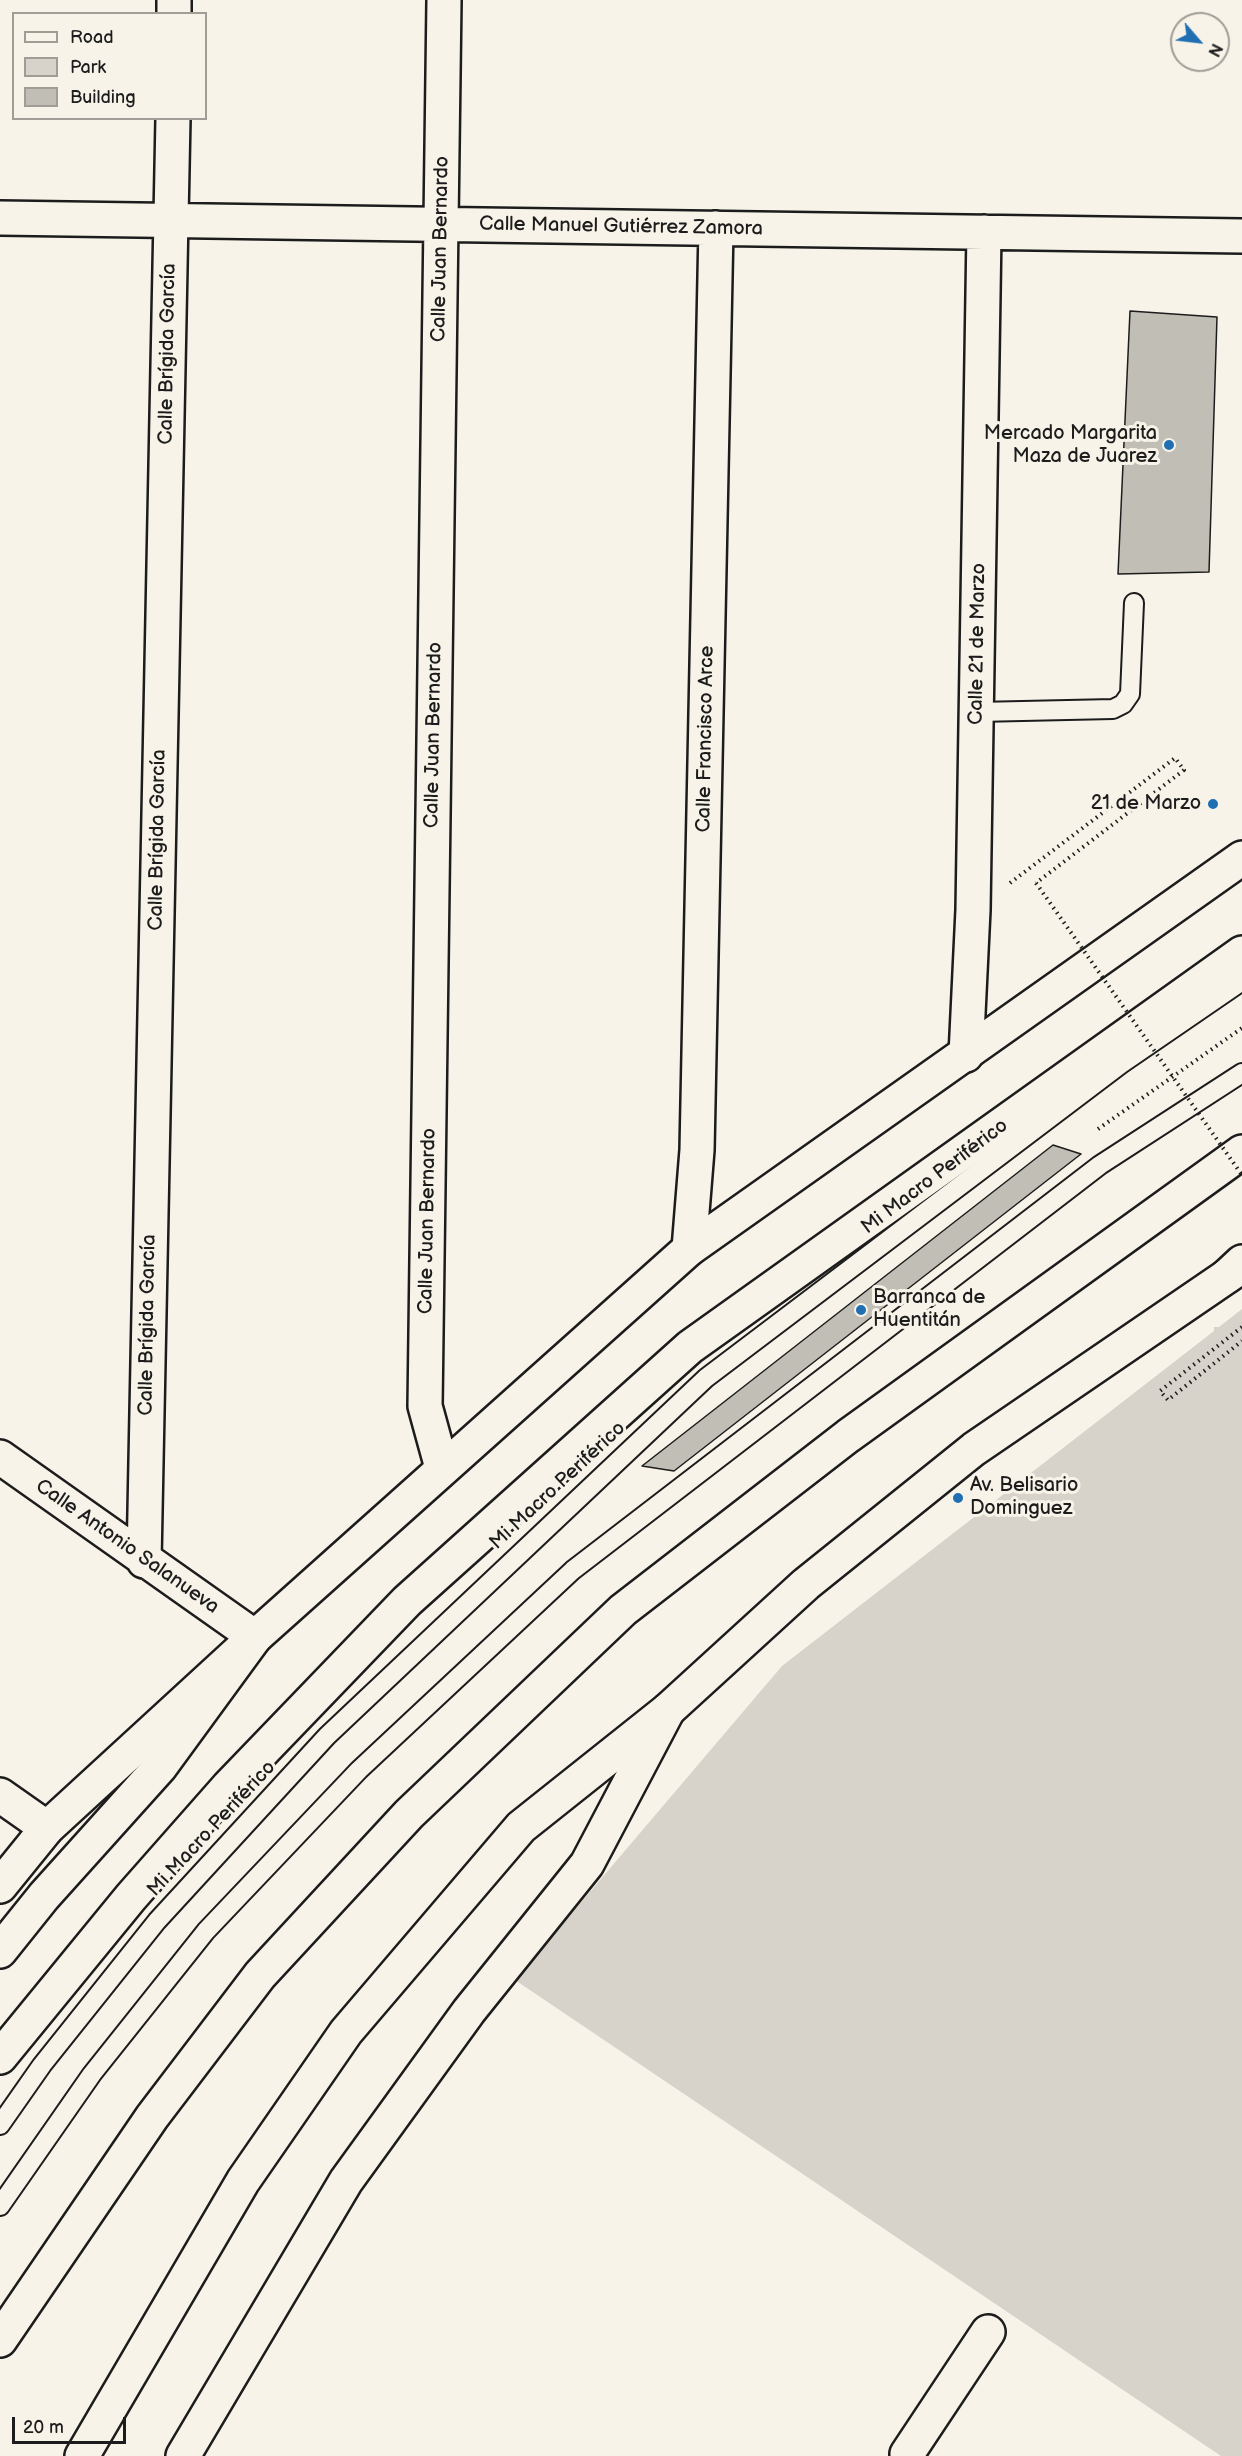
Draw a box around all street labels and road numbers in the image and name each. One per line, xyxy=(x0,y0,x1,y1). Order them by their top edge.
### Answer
street label: Calle Juan Bernardo xyxy=(427,156,455,342)
street label: Calle Manuel Gutiérrez Zamora xyxy=(479,213,763,241)
street label: Calle Brígida García xyxy=(154,263,182,445)
street label: Calle 21 de Marzo xyxy=(965,563,991,725)
street label: Calle Juan Bernardo xyxy=(420,642,448,828)
street label: Calle Francisco Arce xyxy=(692,645,720,833)
street label: Calle Brígida García xyxy=(144,749,172,931)
street label: Mi Macro Periférico xyxy=(857,1114,1013,1240)
street label: Calle Juan Bernardo xyxy=(414,1128,442,1314)
street label: Calle Brígida García xyxy=(134,1234,162,1416)
street label: Mi Macro Periférico xyxy=(485,1417,631,1555)
street label: Calle Antonio Salanueva xyxy=(31,1474,223,1620)
street label: Mi Macro Periférico xyxy=(143,1756,281,1902)

